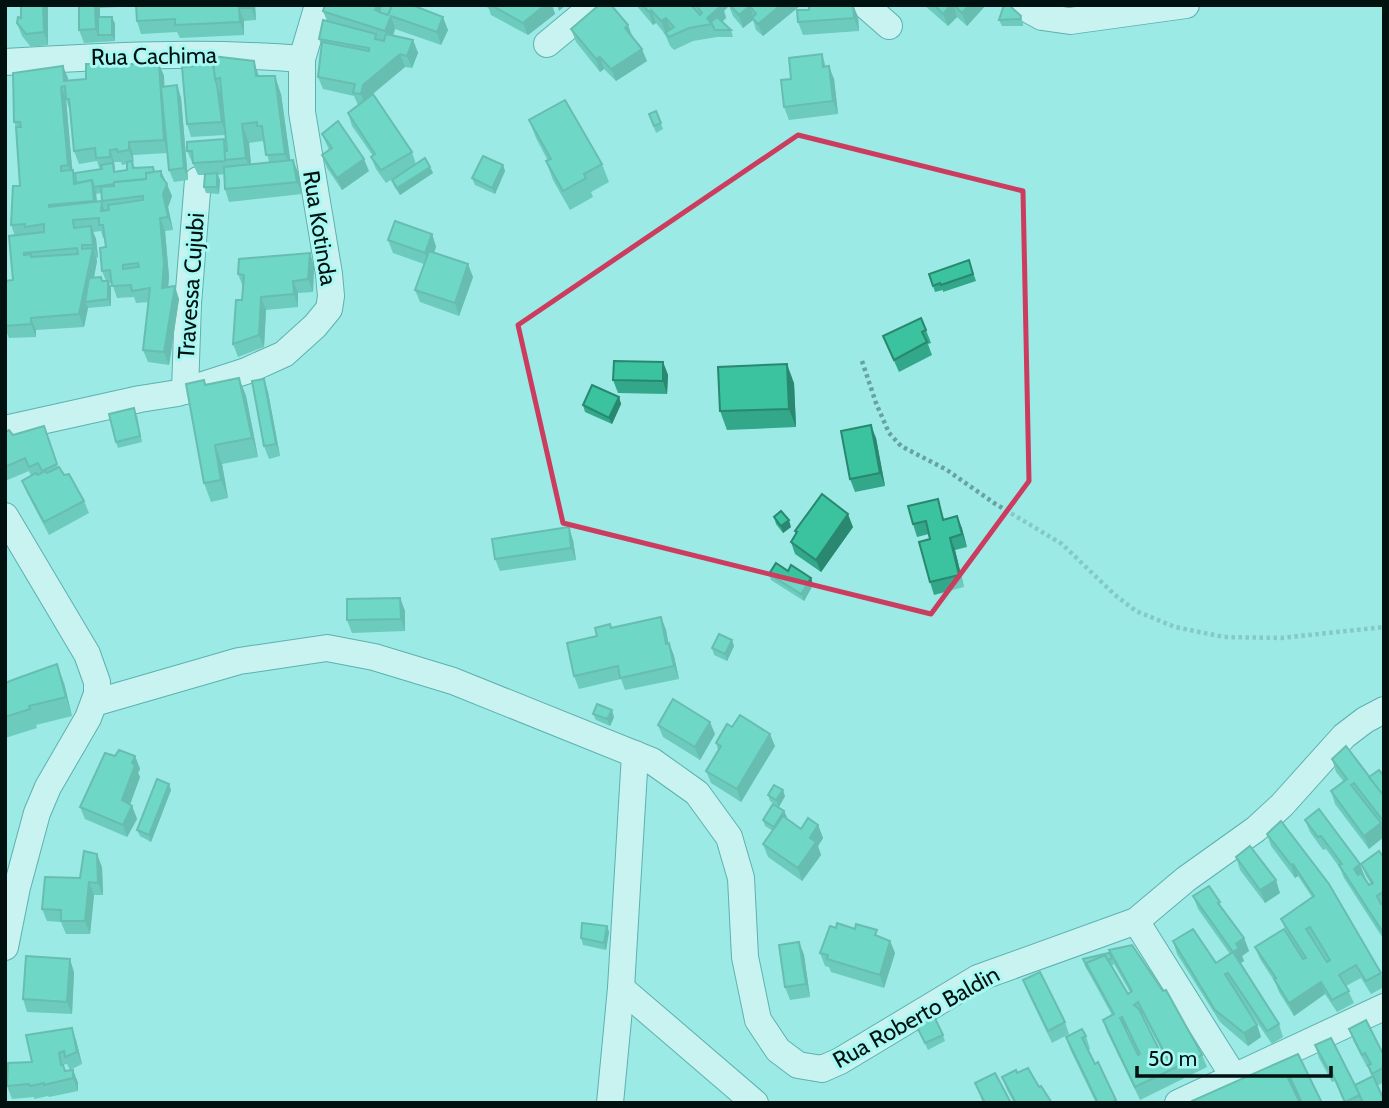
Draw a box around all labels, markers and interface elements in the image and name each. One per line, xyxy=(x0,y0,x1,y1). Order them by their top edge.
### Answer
street label: Rua Cachima xyxy=(91,41,217,71)
street label: Rua Kotinda xyxy=(297,169,343,287)
street label: Travessa Cujubi xyxy=(172,212,210,360)
street label: Rua Roberto Baldin xyxy=(828,960,1004,1074)
scale bar xyxy=(1137,1034,1331,1078)
text: 50 m xyxy=(1148,1046,1197,1071)

